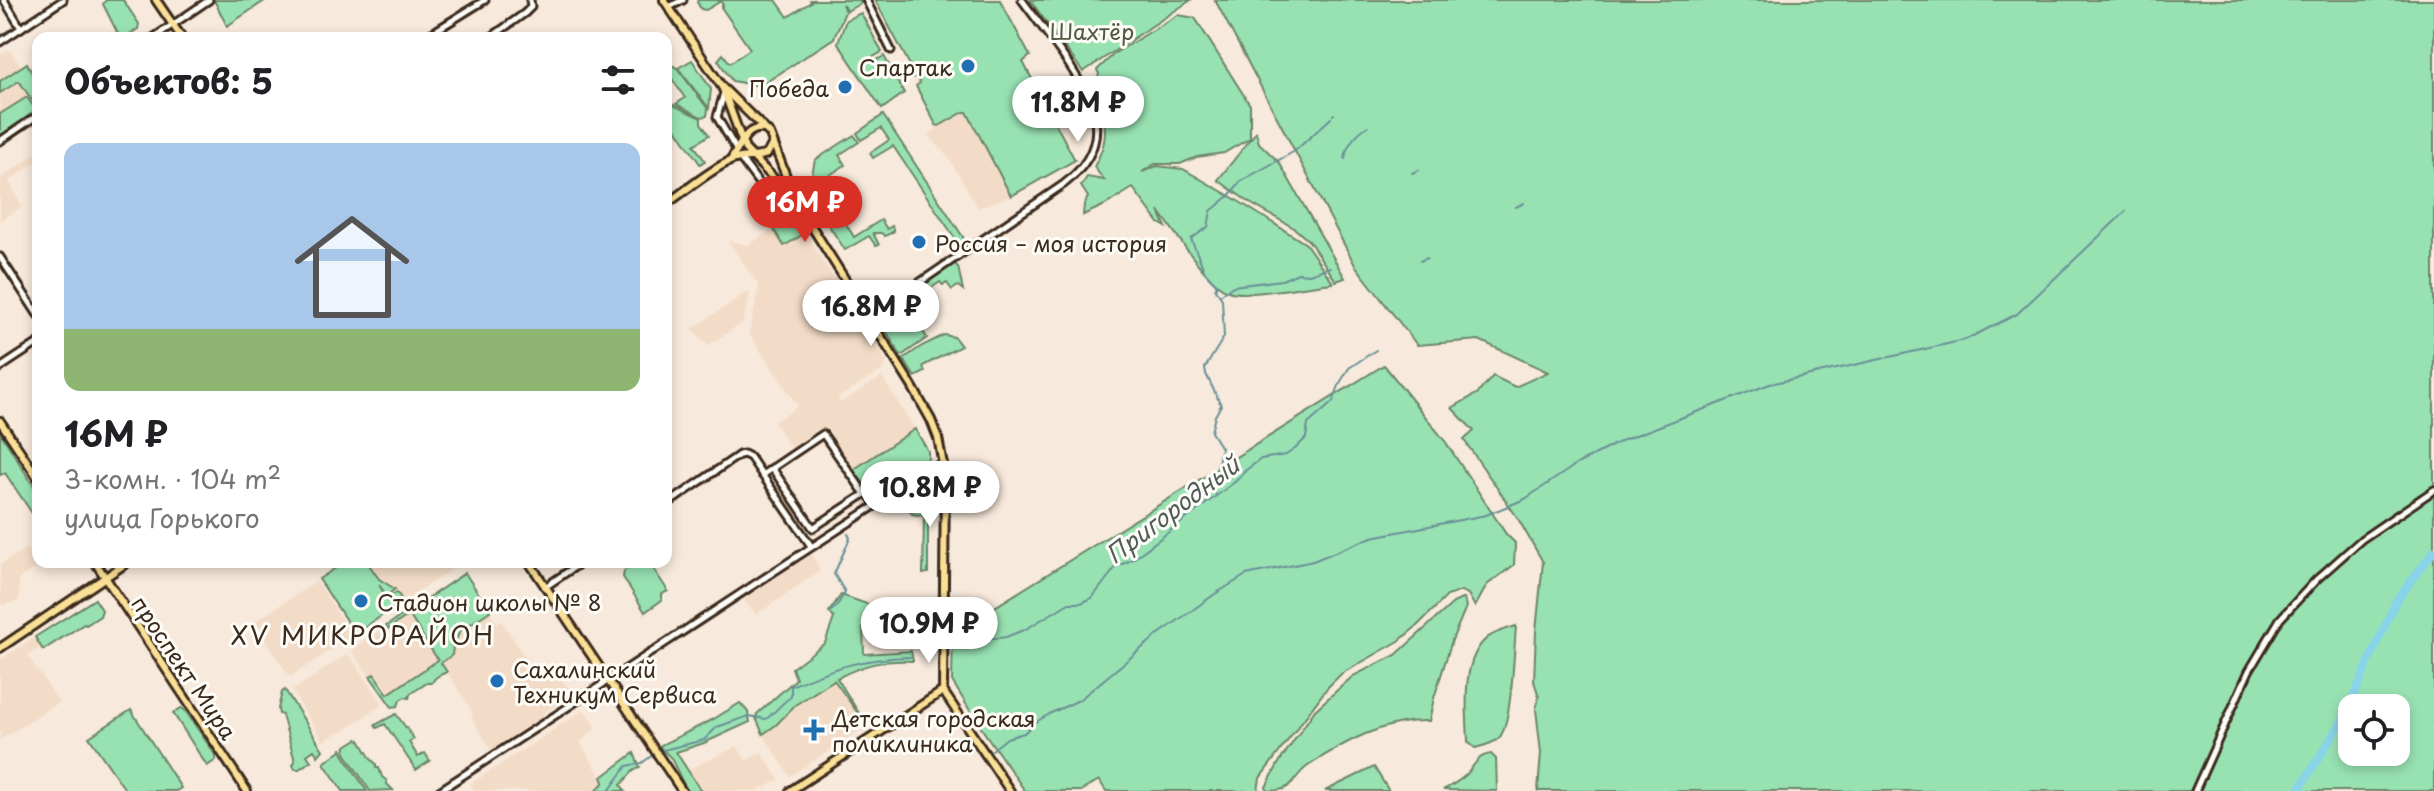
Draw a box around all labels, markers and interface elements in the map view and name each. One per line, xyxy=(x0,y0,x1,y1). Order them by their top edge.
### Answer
park label: Шахтёр xyxy=(1050,14,1134,47)
place label: Спартак xyxy=(859,50,953,83)
text: Объектов: 5 xyxy=(64,54,273,106)
marker: Спартак xyxy=(959,57,977,75)
icon: filters xyxy=(596,58,640,102)
place label: Победа xyxy=(749,71,829,104)
pin: 11.8M ₽ xyxy=(1004,76,1152,144)
marker: Победа xyxy=(836,78,854,96)
text: 11.8M ₽ xyxy=(1030,82,1126,121)
pin: 16M ₽ xyxy=(749,176,861,244)
text: 16M ₽ xyxy=(765,182,845,221)
icon: home xyxy=(280,195,424,339)
place label: Россия – моя история xyxy=(935,226,1167,259)
marker: Россия – моя история xyxy=(910,233,928,251)
pin: 16.8M ₽ xyxy=(797,280,945,348)
text: 16.8M ₽ xyxy=(820,286,922,325)
text: 16M ₽ xyxy=(64,407,168,459)
water label: Пригородный xyxy=(1097,445,1249,571)
text: 3-комн. · 104 m² xyxy=(64,459,281,498)
pin: 10.8M ₽ xyxy=(856,461,1004,529)
text: 10.8M ₽ xyxy=(879,467,981,506)
text: улица Горького xyxy=(64,498,260,537)
place label: Стадион школы № 8 xyxy=(377,585,602,618)
street label: проспект Мира xyxy=(125,588,246,746)
marker: Стадион школы № 8 xyxy=(352,592,370,610)
pin: 10.9M ₽ xyxy=(855,597,1003,665)
text: 10.9M ₽ xyxy=(879,603,979,642)
district label: XV МИКРОРАЙОН xyxy=(231,615,495,654)
place label: Сахалинский Техникум Сервиса xyxy=(513,652,716,710)
marker: Сахалинский Техникум Сервиса xyxy=(488,672,506,690)
map controls xyxy=(2338,694,2410,766)
button: locate xyxy=(2338,694,2410,766)
place label: Детская городская поликлиника xyxy=(831,701,1036,759)
marker: Детская городская поликлиника xyxy=(803,719,825,741)

